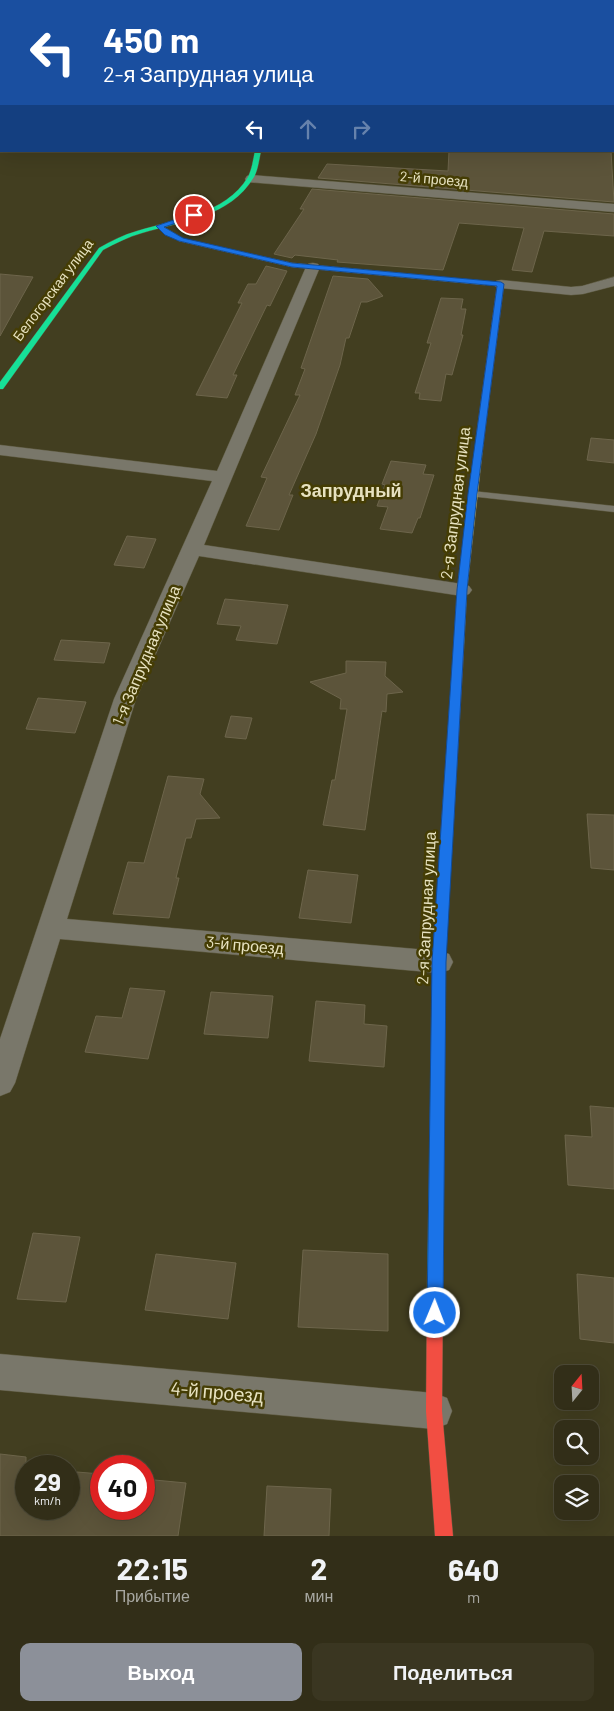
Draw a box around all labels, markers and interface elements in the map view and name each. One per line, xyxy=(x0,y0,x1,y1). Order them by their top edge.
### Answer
text: 450 m xyxy=(103,18,199,60)
icon: left xyxy=(20,20,85,85)
text: 2-я Запрудная улица xyxy=(103,60,313,86)
icon: left xyxy=(241,115,269,143)
icon: ahead xyxy=(294,115,322,143)
icon: right xyxy=(347,115,375,143)
street label: 2-й проезд xyxy=(399,167,469,190)
pin xyxy=(173,194,215,236)
icon: arrive xyxy=(180,201,208,229)
street label: Белогорская улица xyxy=(9,235,97,344)
street label: 2-я Запрудная улица xyxy=(436,426,473,580)
district label: Запрудный xyxy=(300,479,402,501)
street label: 1-я Запрудная улица xyxy=(107,582,184,728)
street label: 2-я Запрудная улица xyxy=(412,831,439,985)
street label: 3-й проезд xyxy=(205,932,285,957)
position arrow xyxy=(408,1286,460,1338)
north arrow xyxy=(554,1365,599,1410)
map controls xyxy=(554,1365,599,1520)
street label: 4-й проезд xyxy=(170,1376,265,1407)
button: search xyxy=(554,1420,599,1465)
speed limit sign: 40 xyxy=(90,1455,155,1520)
text: 29 xyxy=(34,1466,61,1496)
button: layers xyxy=(554,1475,599,1520)
text: km/h xyxy=(34,1493,61,1507)
text: 22:15 xyxy=(117,1550,188,1586)
text: 2 xyxy=(310,1550,327,1586)
text: 640 xyxy=(448,1551,499,1587)
text: Прибытие xyxy=(115,1586,190,1605)
text: мин xyxy=(304,1586,333,1605)
text: m xyxy=(467,1587,480,1606)
button: Выход xyxy=(20,1643,302,1701)
button: Поделиться xyxy=(312,1643,594,1701)

